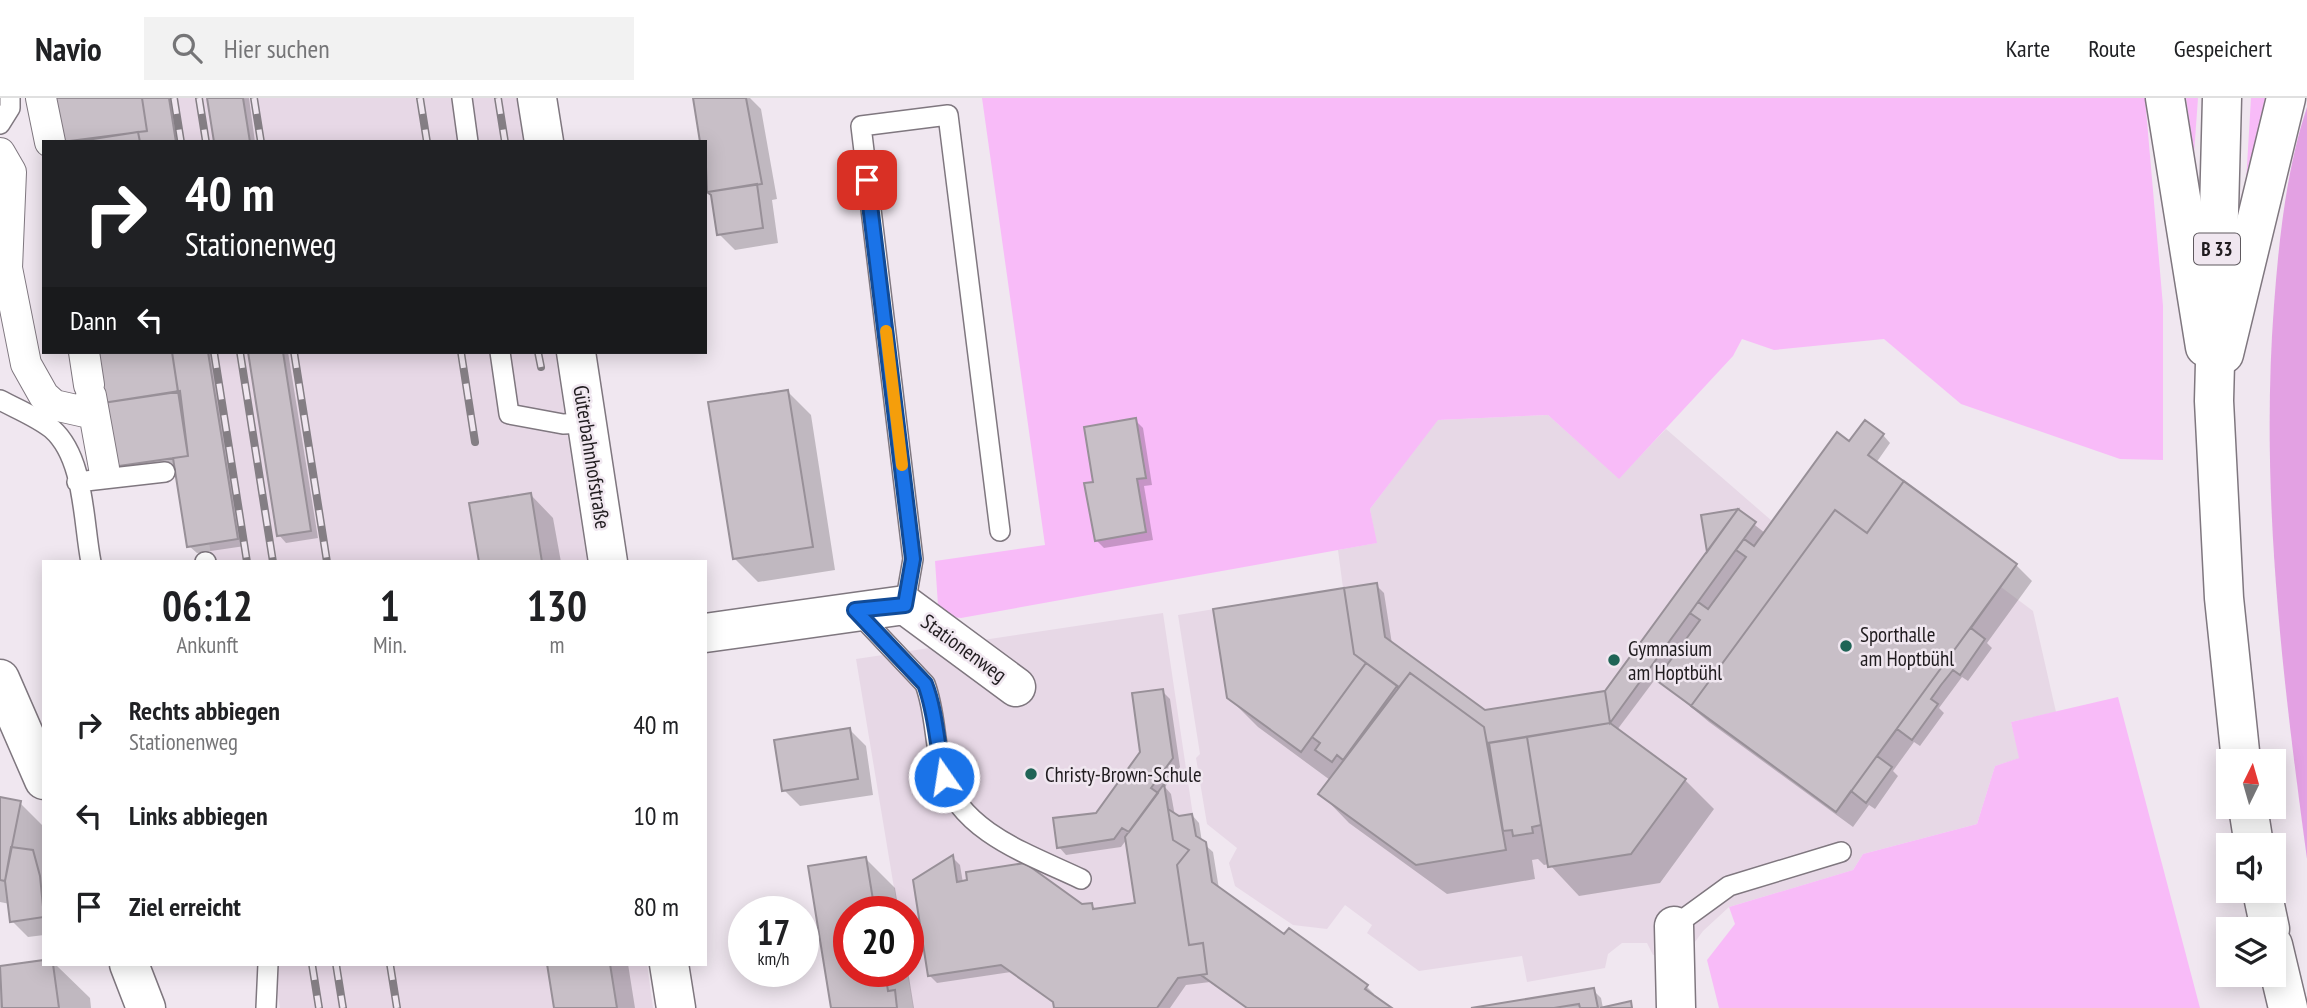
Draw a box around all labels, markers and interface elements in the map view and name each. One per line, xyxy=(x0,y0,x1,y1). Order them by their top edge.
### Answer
search box xyxy=(144,17,634,80)
text: Navio xyxy=(35,27,102,70)
icon: search xyxy=(168,29,206,67)
text: Hier suchen xyxy=(224,32,330,65)
text: Karte xyxy=(2006,33,2050,64)
text: Route xyxy=(2088,33,2136,64)
text: Gespeichert xyxy=(2174,33,2272,64)
pin xyxy=(837,150,897,210)
text: 40 m xyxy=(185,161,274,225)
icon: arrive xyxy=(848,161,886,199)
icon: right xyxy=(70,168,161,259)
text: Stationenweg xyxy=(185,223,337,265)
road number: B 33 xyxy=(2194,234,2240,265)
icon: left xyxy=(131,301,169,339)
text: Dann xyxy=(70,304,117,337)
street label: Güterbahnhofstraße xyxy=(567,383,617,531)
text: 06:12 xyxy=(162,578,253,633)
text: 1 xyxy=(380,578,400,633)
text: 130 xyxy=(527,578,587,633)
street label: Stationenweg xyxy=(916,608,1012,688)
place label: Sporthalle am Hoptbühl xyxy=(1860,621,1954,672)
text: Ankunft xyxy=(176,630,238,659)
text: Min. xyxy=(373,630,407,659)
text: m xyxy=(549,630,564,659)
place label: Gymnasium am Hoptbühl xyxy=(1628,635,1722,686)
marker: Sporthalle am Hoptbühl xyxy=(1838,638,1854,654)
marker: Gymnasium am Hoptbühl xyxy=(1606,652,1622,668)
text: Rechts abbiegen xyxy=(129,694,280,727)
icon: right xyxy=(70,706,108,744)
text: 40 m xyxy=(633,708,679,741)
text: Stationenweg xyxy=(129,727,238,756)
position arrow xyxy=(907,740,981,814)
north arrow xyxy=(2216,749,2286,819)
map controls xyxy=(2216,749,2286,987)
place label: Christy-Brown-Schule xyxy=(1045,761,1202,788)
marker: Christy-Brown-Schule xyxy=(1023,766,1039,782)
icon: left xyxy=(70,797,108,835)
text: Links abbiegen xyxy=(129,799,268,832)
text: 10 m xyxy=(633,799,679,832)
button: sound xyxy=(2216,833,2286,903)
icon: arrive xyxy=(70,888,108,926)
text: Ziel erreicht xyxy=(129,890,241,923)
text: 80 m xyxy=(633,890,679,923)
speed limit sign: 20 xyxy=(833,896,924,987)
text: 17 xyxy=(757,909,790,955)
button: layers xyxy=(2216,917,2286,987)
text: km/h xyxy=(758,947,789,970)

